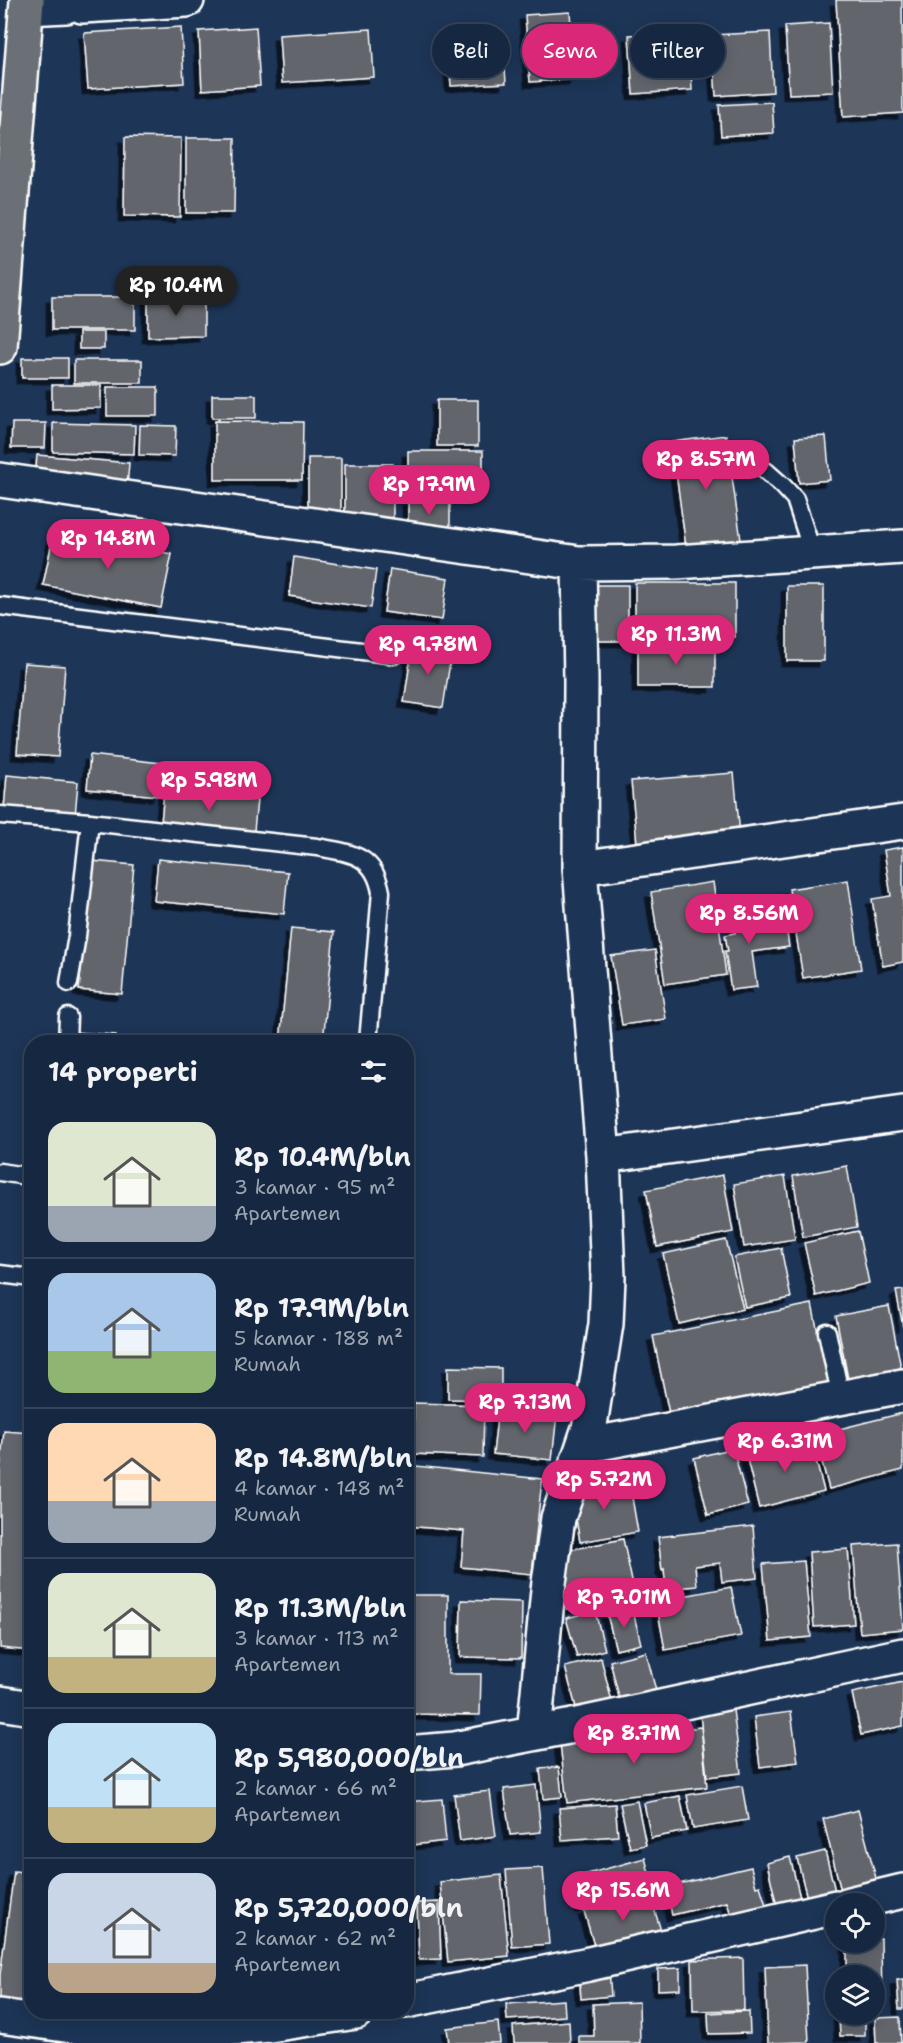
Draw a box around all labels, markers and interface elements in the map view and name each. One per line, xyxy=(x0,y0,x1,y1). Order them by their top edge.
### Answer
chip: Beli xyxy=(432,24,510,78)
chip: Sewa xyxy=(522,24,618,78)
chip: Filter xyxy=(630,24,725,78)
pin: Rp 10.4M xyxy=(114,266,238,317)
text: Rp 10.4M xyxy=(129,272,223,298)
pin: Rp 8.57M xyxy=(644,440,768,491)
text: Rp 8.57M xyxy=(656,446,756,472)
pin: Rp 17.9M xyxy=(367,465,491,516)
text: Rp 17.9M xyxy=(383,471,475,497)
pin: Rp 14.8M xyxy=(46,519,170,570)
text: Rp 14.8M xyxy=(60,525,156,551)
pin: Rp 11.3M xyxy=(614,615,738,666)
text: Rp 11.3M xyxy=(631,621,721,647)
pin: Rp 9.78M xyxy=(366,625,490,676)
text: Rp 9.78M xyxy=(378,631,478,657)
pin: Rp 5.98M xyxy=(147,761,271,812)
text: Rp 5.98M xyxy=(160,767,258,793)
pin: Rp 8.56M xyxy=(687,894,811,945)
text: Rp 8.56M xyxy=(699,900,799,926)
text: 14 properti xyxy=(48,1054,198,1089)
icon: filters xyxy=(357,1055,390,1088)
text: Rp 10.4M/bln xyxy=(234,1139,411,1174)
icon: home xyxy=(96,1146,168,1218)
text: 3 kamar · 95 m² xyxy=(234,1174,395,1200)
text: Apartemen xyxy=(234,1200,341,1226)
text: Rp 17.9M/bln xyxy=(234,1290,409,1325)
icon: home xyxy=(96,1297,168,1369)
text: 5 kamar · 188 m² xyxy=(234,1325,403,1351)
text: Rumah xyxy=(234,1351,301,1377)
pin: Rp 7.13M xyxy=(463,1383,587,1434)
text: Rp 7.13M xyxy=(478,1389,572,1415)
pin: Rp 6.31M xyxy=(723,1422,847,1473)
text: Rp 6.31M xyxy=(737,1428,833,1454)
text: Rp 14.8M/bln xyxy=(234,1440,412,1475)
icon: home xyxy=(96,1447,168,1519)
pin: Rp 5.72M xyxy=(542,1460,666,1511)
text: Rp 5.72M xyxy=(556,1466,652,1492)
text: 4 kamar · 148 m² xyxy=(234,1475,404,1501)
text: Rumah xyxy=(234,1501,301,1527)
pin: Rp 7.01M xyxy=(562,1578,686,1629)
text: Rp 7.01M xyxy=(577,1584,671,1610)
text: Rp 11.3M/bln xyxy=(234,1590,406,1625)
icon: home xyxy=(96,1597,168,1669)
text: 3 kamar · 113 m² xyxy=(234,1625,399,1651)
text: Apartemen xyxy=(234,1651,341,1677)
pin: Rp 8.71M xyxy=(572,1714,696,1765)
text: Rp 8.71M xyxy=(587,1720,681,1746)
text: Rp 5,980,000/bln xyxy=(234,1740,464,1775)
icon: home xyxy=(96,1747,168,1819)
text: 2 kamar · 66 m² xyxy=(234,1775,397,1801)
text: Apartemen xyxy=(234,1801,341,1827)
pin: Rp 15.6M xyxy=(561,1871,685,1922)
text: Rp 15.6M xyxy=(576,1877,670,1903)
text: Rp 5,720,000/bln xyxy=(234,1890,463,1925)
map controls xyxy=(825,1893,885,2025)
button: locate xyxy=(825,1893,885,1953)
icon: home xyxy=(96,1897,168,1969)
text: 2 kamar · 62 m² xyxy=(234,1925,396,1951)
text: Apartemen xyxy=(234,1951,341,1977)
button: layers xyxy=(825,1965,885,2025)

